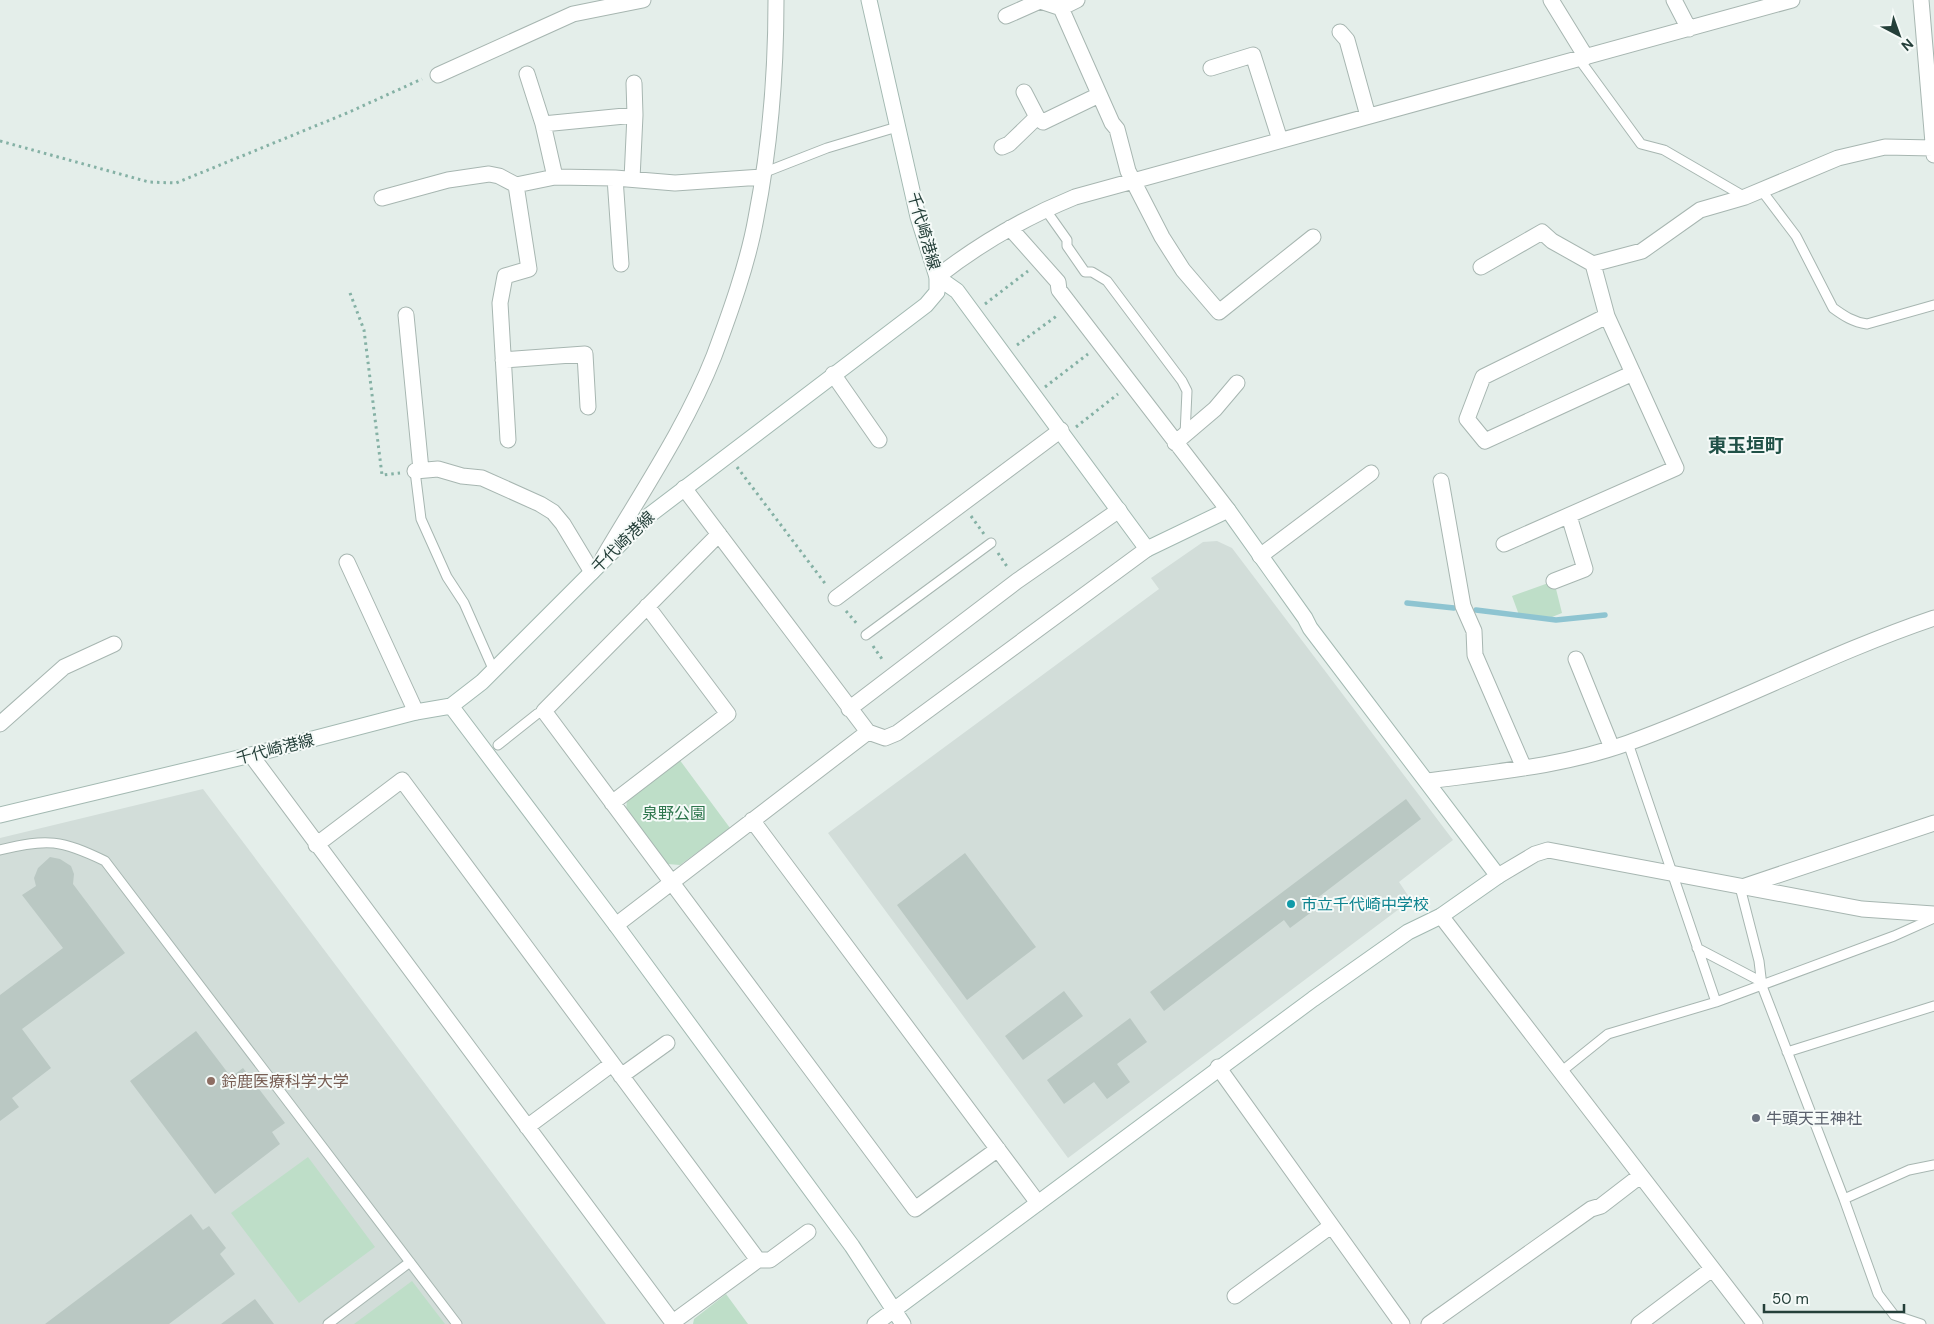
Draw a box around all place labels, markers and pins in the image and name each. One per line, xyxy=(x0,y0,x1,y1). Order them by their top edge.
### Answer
place label: 市立千代崎中学校 xyxy=(1301,894,1429,915)
marker: 市立千代崎中学校 xyxy=(1285,898,1297,910)
place label: 鈴鹿医療科学大学 xyxy=(221,1071,349,1092)
marker: 鈴鹿医療科学大学 xyxy=(205,1075,217,1087)
place label: 牛頭天王神社 xyxy=(1766,1108,1862,1129)
marker: 牛頭天王神社 xyxy=(1750,1112,1762,1124)

